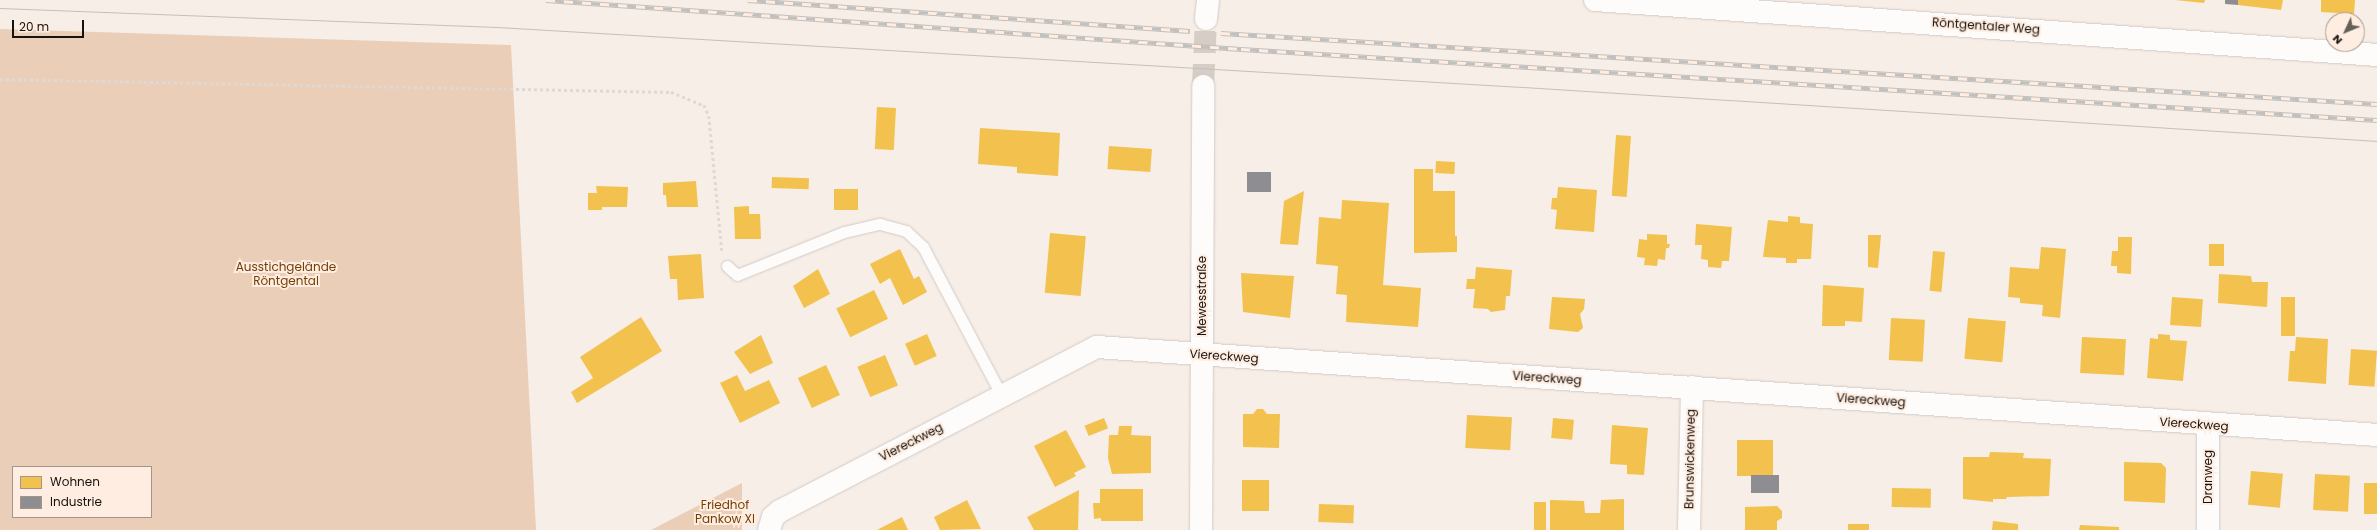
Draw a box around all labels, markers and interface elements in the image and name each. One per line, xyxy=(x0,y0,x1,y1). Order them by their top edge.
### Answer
scale bar xyxy=(14,12,86,38)
north arrow xyxy=(2325,12,2365,52)
street label: Röntgentaler Weg xyxy=(1932,15,2040,37)
text: 20 m xyxy=(19,18,49,35)
text: N xyxy=(2328,31,2346,48)
street label: Mewesstraße xyxy=(1195,256,1209,336)
park label: Ausstichgelände Röntgental xyxy=(236,260,336,288)
street label: Viereckweg xyxy=(1189,346,1259,366)
street label: Viereckweg xyxy=(1512,368,1582,388)
street label: Viereckweg xyxy=(1836,390,1906,410)
street label: Brunswickenweg xyxy=(1682,409,1698,509)
street label: Viereckweg xyxy=(2159,414,2229,434)
street label: Viereckweg xyxy=(877,420,945,464)
street label: Dranweg xyxy=(2201,450,2215,504)
legend xyxy=(12,466,152,518)
text: Wohnen xyxy=(50,473,100,490)
text: Industrie xyxy=(50,493,102,510)
park label: Friedhof Pankow XI xyxy=(695,498,755,526)

